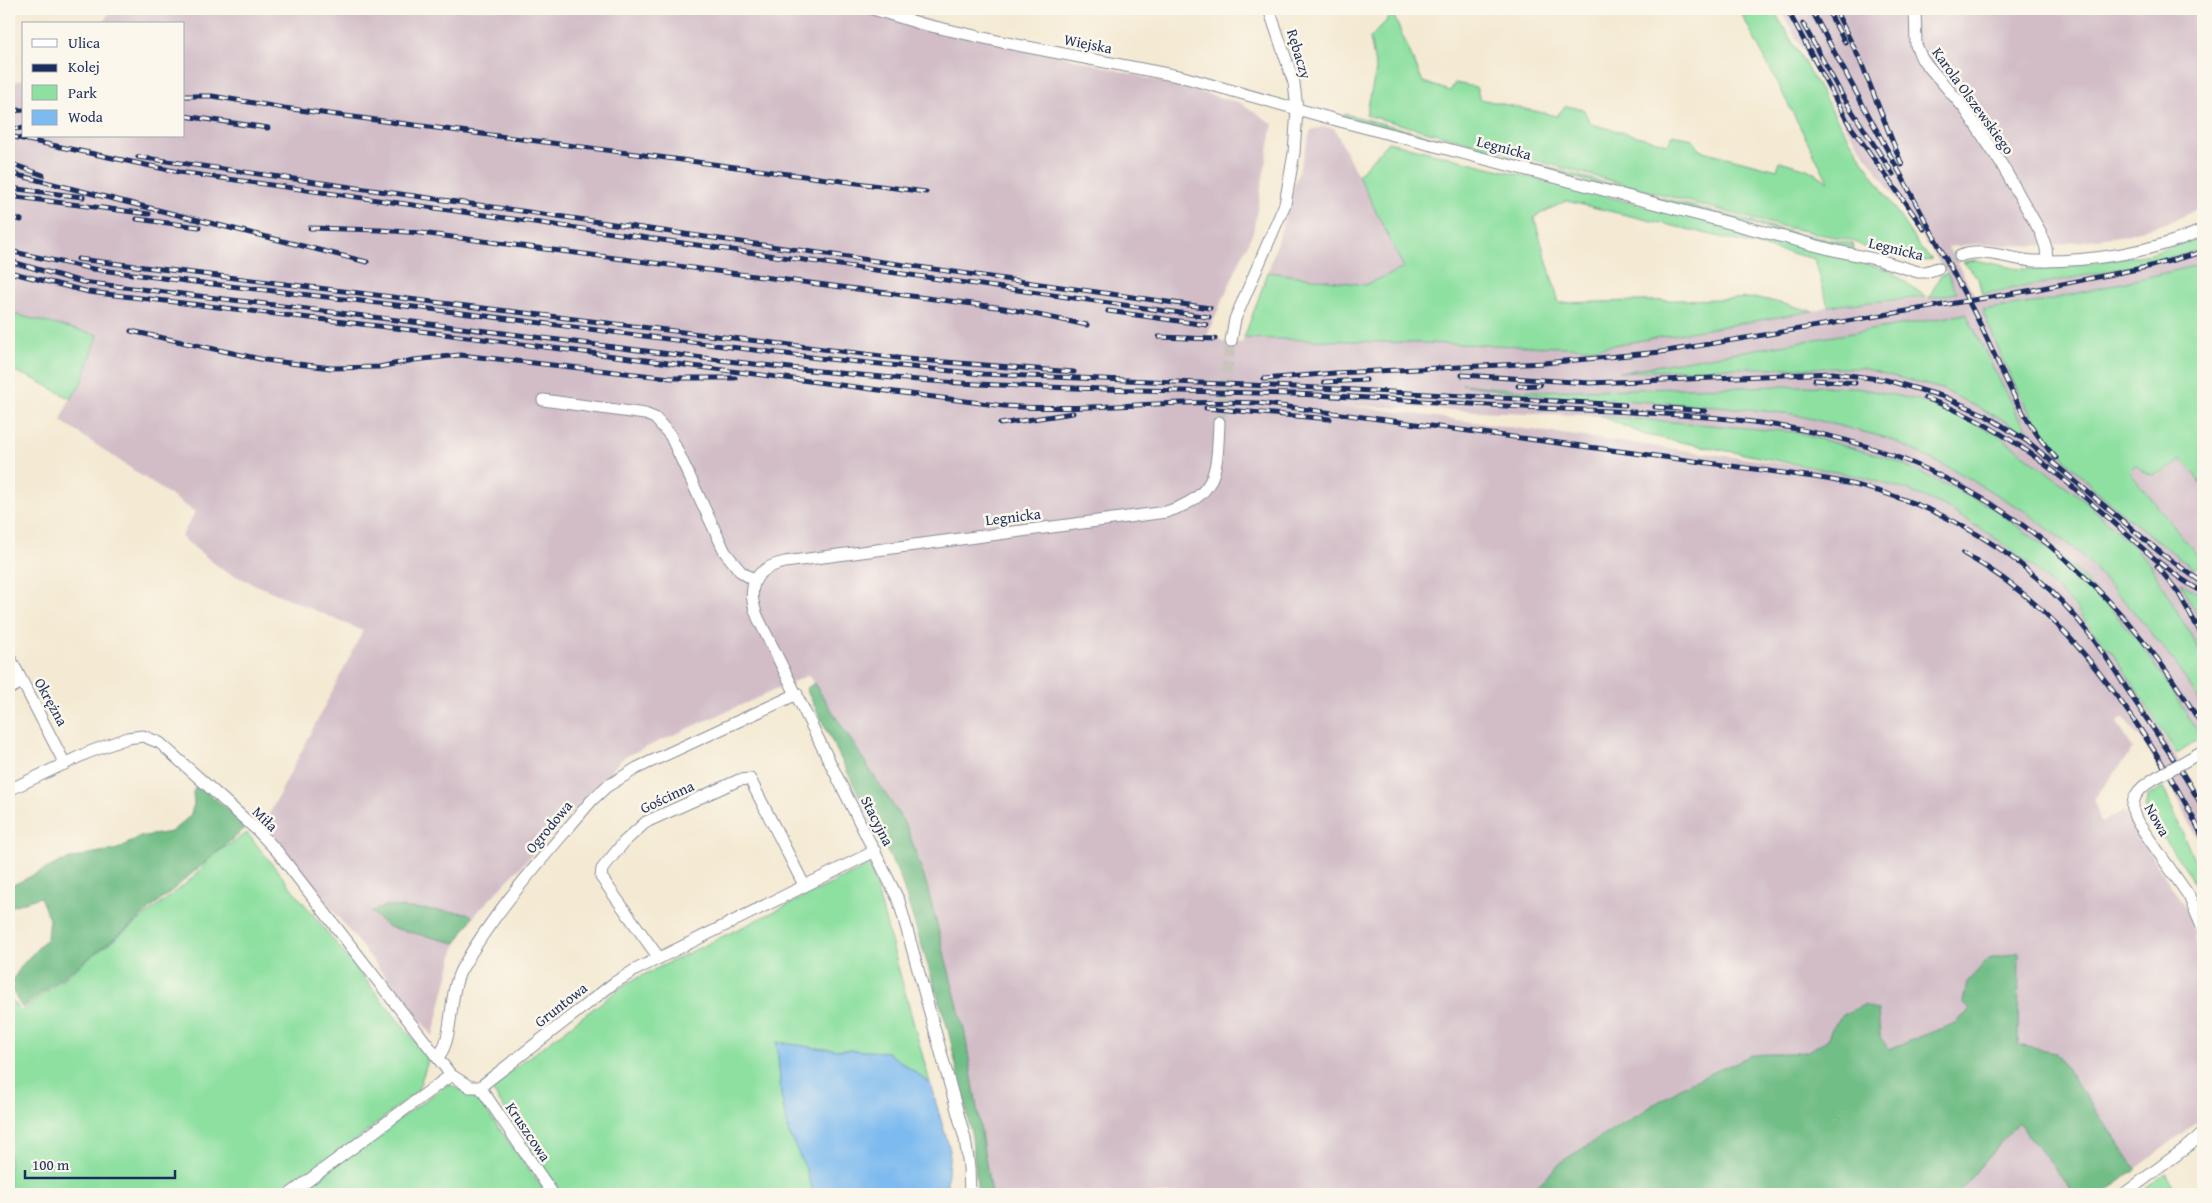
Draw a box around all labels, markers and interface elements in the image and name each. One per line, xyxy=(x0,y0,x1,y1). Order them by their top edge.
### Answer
legend xyxy=(22,22,185,138)
street label: Rębaczy xyxy=(1282,26,1317,82)
street label: Wiejska xyxy=(1062,29,1114,58)
text: Ulica xyxy=(68,32,100,53)
street label: Karola Olszewskiego xyxy=(1927,43,2020,159)
text: Kolej xyxy=(68,56,100,77)
text: Park xyxy=(68,82,97,103)
text: Woda xyxy=(68,106,103,127)
street label: Legnicka xyxy=(1475,130,1534,165)
street label: Legnicka xyxy=(1867,232,1926,265)
street label: Legnicka xyxy=(984,503,1042,530)
street label: Okrężna xyxy=(30,674,73,730)
street label: Gościnna xyxy=(636,775,697,818)
street label: Stacyjna xyxy=(856,792,899,849)
street label: Ogrodowa xyxy=(520,796,577,858)
street label: Nowa xyxy=(2140,799,2175,840)
street label: Miła xyxy=(248,801,283,836)
street label: Gruntowa xyxy=(530,977,592,1032)
street label: Kruszcowa xyxy=(501,1098,556,1165)
scale bar xyxy=(25,1148,175,1180)
text: 100 m xyxy=(32,1154,70,1175)

